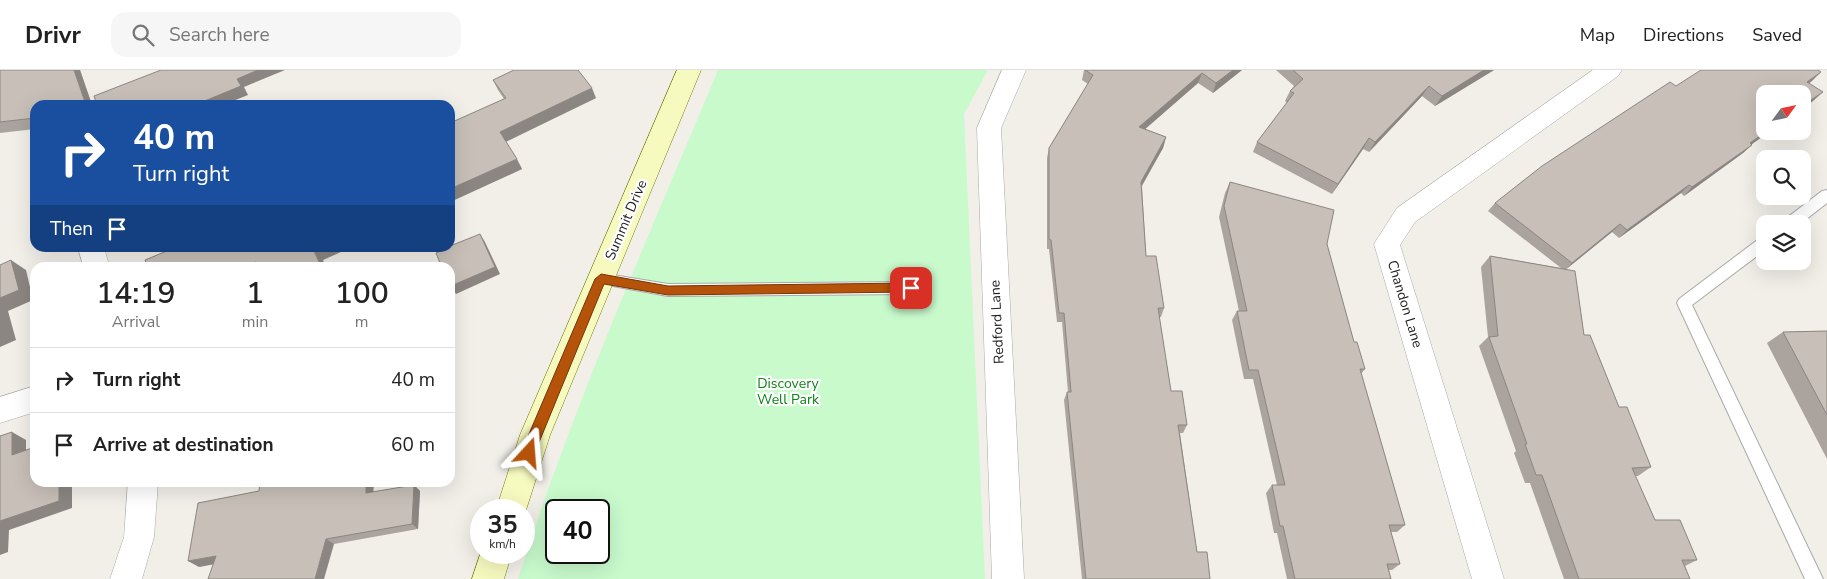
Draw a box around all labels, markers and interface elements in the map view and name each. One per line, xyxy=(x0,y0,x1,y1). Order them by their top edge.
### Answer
search box xyxy=(111,12,461,57)
text: Drivr xyxy=(25,19,81,51)
icon: search xyxy=(129,21,157,49)
text: Search here xyxy=(169,22,270,48)
text: Map xyxy=(1580,23,1615,47)
text: Directions xyxy=(1643,23,1724,47)
text: Saved xyxy=(1752,23,1802,47)
north arrow xyxy=(1756,85,1811,140)
map controls xyxy=(1756,85,1811,270)
text: 40 m xyxy=(133,114,215,161)
icon: right xyxy=(50,120,115,185)
button: search xyxy=(1756,150,1811,205)
text: Turn right xyxy=(133,159,229,189)
street label: Summit Drive xyxy=(601,177,651,263)
icon: arrive xyxy=(103,215,131,243)
button: layers xyxy=(1756,215,1811,270)
text: Then xyxy=(50,216,93,242)
street label: Chandon Lane xyxy=(1383,258,1427,350)
pin xyxy=(890,267,932,309)
text: 14:19 xyxy=(96,273,175,314)
text: 1 xyxy=(246,273,264,314)
text: 100 xyxy=(335,273,389,314)
icon: arrive xyxy=(897,274,925,302)
street label: Redford Lane xyxy=(985,279,1009,365)
text: Arrival xyxy=(112,311,160,333)
text: min xyxy=(242,311,268,333)
text: m xyxy=(355,311,369,333)
icon: right xyxy=(50,366,78,394)
text: Turn right xyxy=(93,367,180,393)
text: 40 m xyxy=(391,367,435,393)
park label: Discovery Well Park xyxy=(757,374,820,409)
position arrow xyxy=(502,426,554,478)
icon: arrive xyxy=(50,431,78,459)
text: Arrive at destination xyxy=(93,432,274,458)
text: 60 m xyxy=(391,432,435,458)
speed limit sign: 40 xyxy=(545,499,610,564)
text: 35 xyxy=(487,508,518,542)
text: km/h xyxy=(489,536,516,552)

